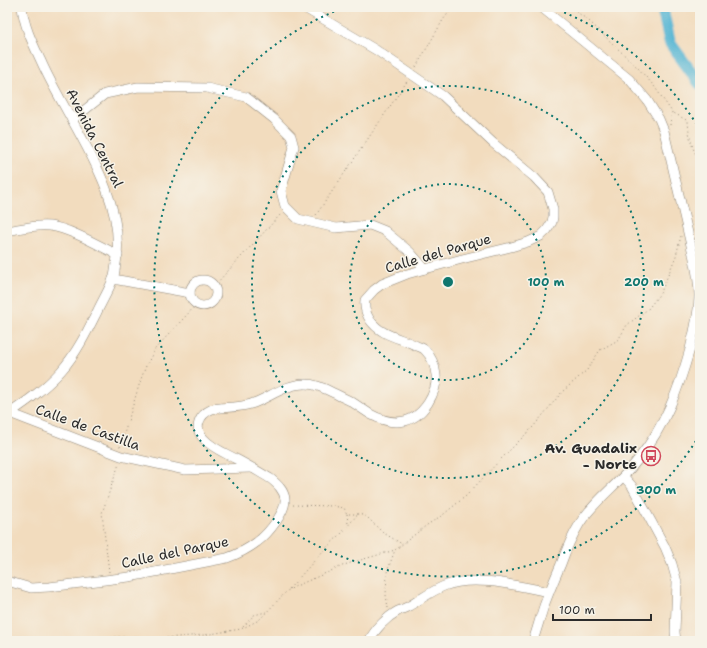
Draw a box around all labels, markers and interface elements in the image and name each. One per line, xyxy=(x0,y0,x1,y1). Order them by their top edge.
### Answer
street label: Avenida Central xyxy=(62,86,128,191)
street label: Calle del Parque xyxy=(383,229,493,277)
text: 100 m xyxy=(528,274,565,290)
text: 200 m xyxy=(624,274,664,290)
centre of rings xyxy=(441,275,455,289)
street label: Calle de Castilla xyxy=(33,400,143,454)
place label: Av. Guadalix - Norte xyxy=(545,439,637,473)
bus stop icon: Av. Guadalix - Norte xyxy=(640,445,662,467)
text: 300 m xyxy=(636,482,676,498)
street label: Calle del Parque xyxy=(120,532,230,572)
scale bar xyxy=(553,596,651,622)
text: 100 m xyxy=(559,602,595,618)

